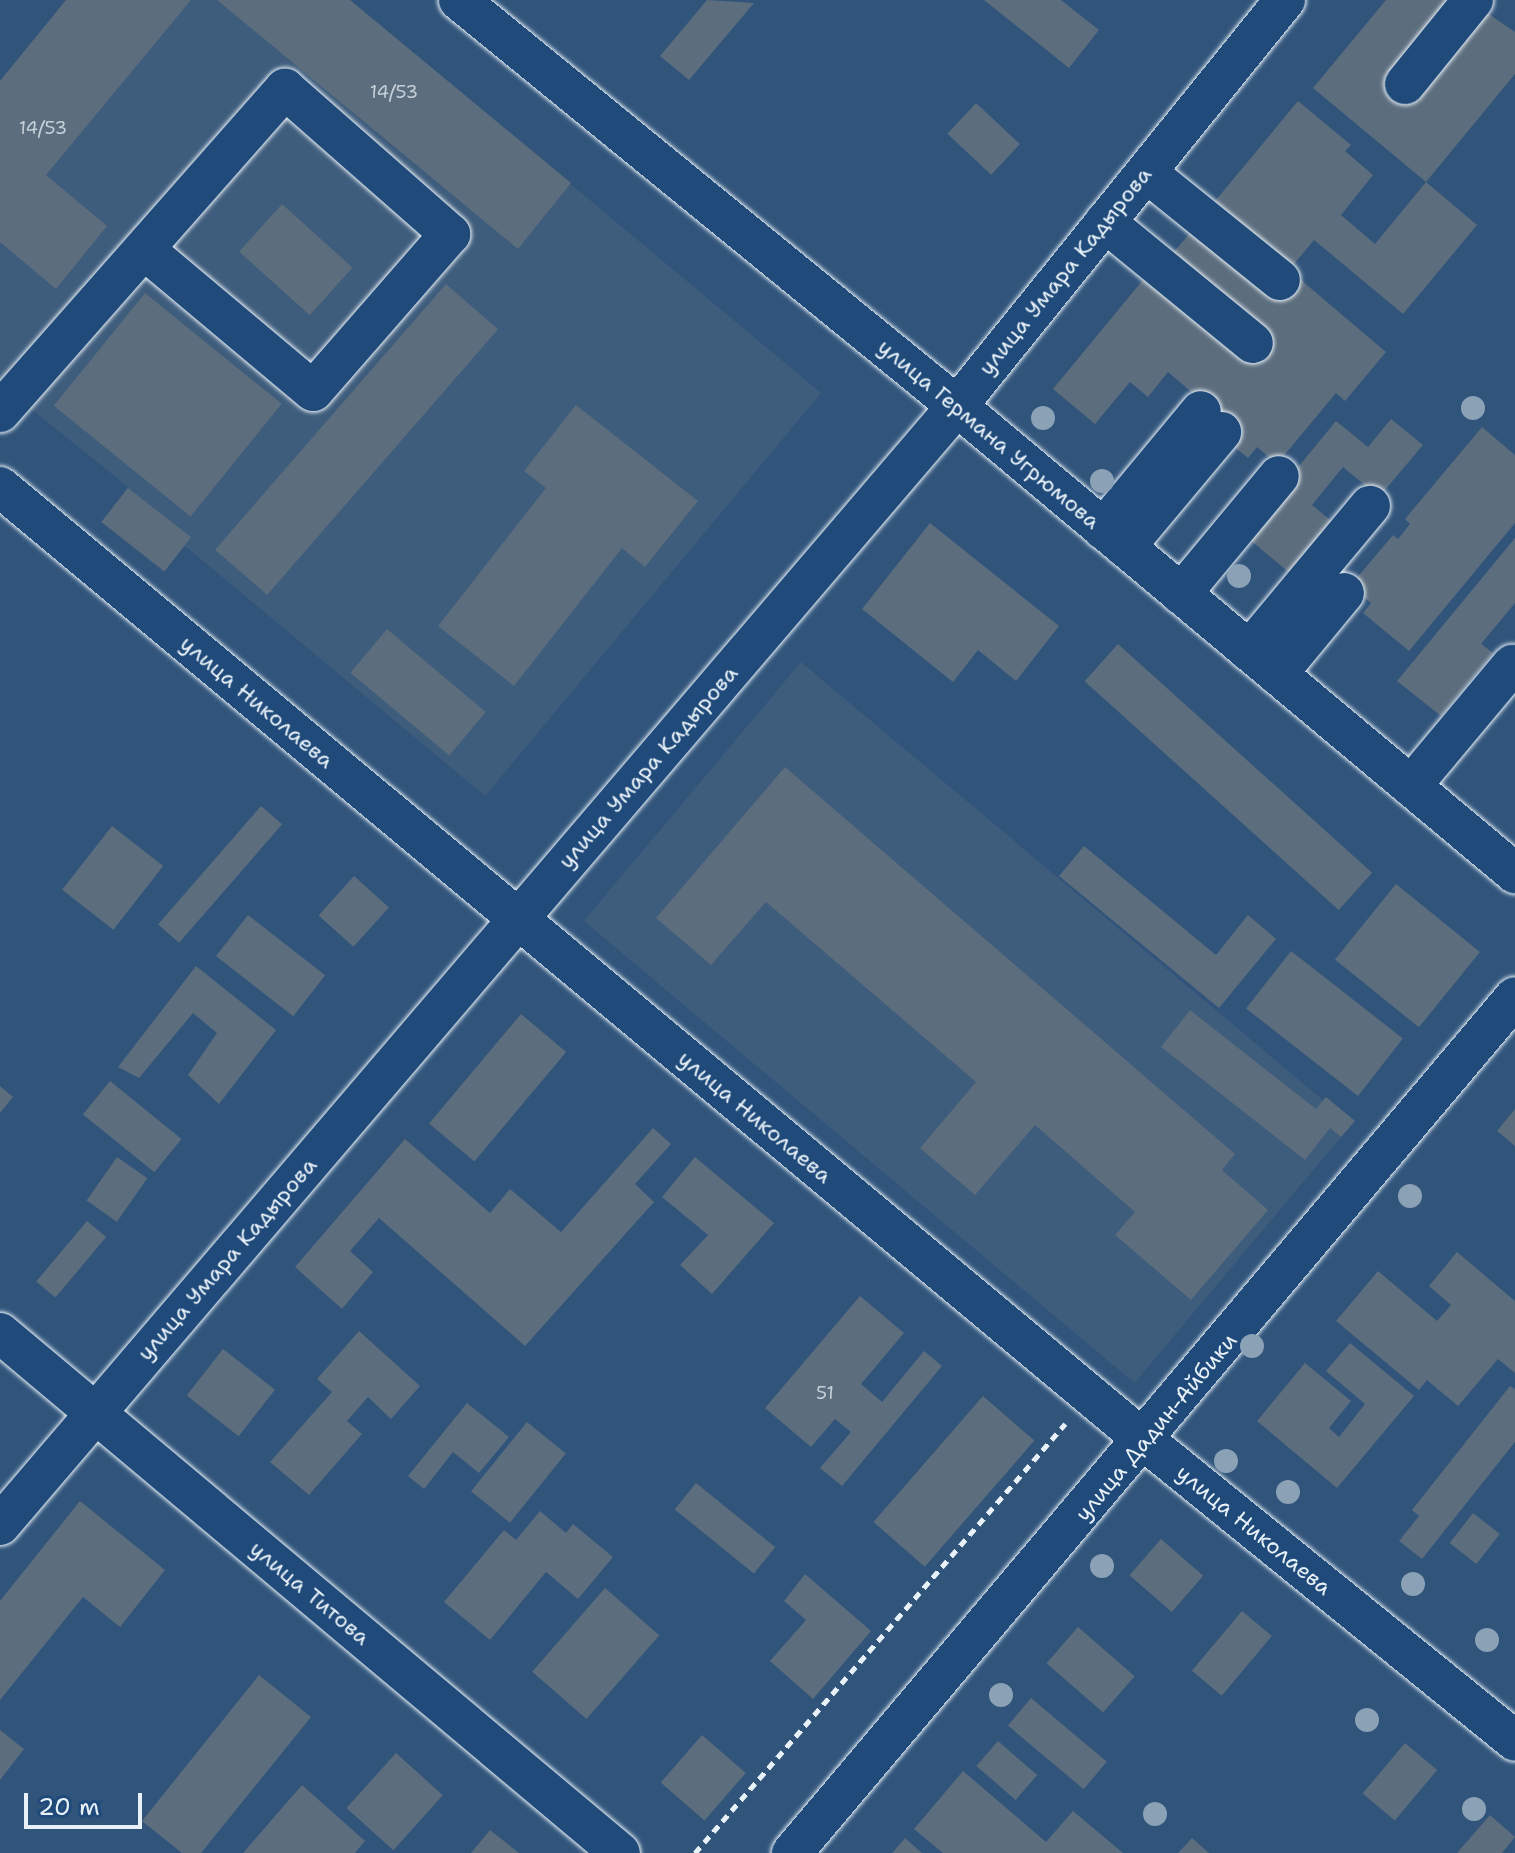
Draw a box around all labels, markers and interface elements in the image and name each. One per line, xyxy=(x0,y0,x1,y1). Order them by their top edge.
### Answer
house number: 14/53 xyxy=(370,81,418,103)
house number: 14/53 xyxy=(19,117,67,139)
street label: улица Умара Кадырова xyxy=(973,162,1157,380)
street label: улица Германа Угрюмова xyxy=(873,333,1105,535)
street label: улица Николаева xyxy=(175,630,339,774)
street label: улица Умара Кадырова xyxy=(553,660,743,874)
street label: улица Николаева xyxy=(673,1045,837,1189)
street label: улица Умара Кадырова xyxy=(132,1152,322,1366)
street label: улица Дадин-Айбики xyxy=(1070,1328,1242,1526)
house number: 51 xyxy=(816,1382,834,1404)
street label: улица Николаева xyxy=(1171,1459,1337,1601)
street label: улица Титова xyxy=(245,1535,375,1651)
scale bar xyxy=(28,1777,146,1827)
text: 20 m xyxy=(38,1791,100,1823)

